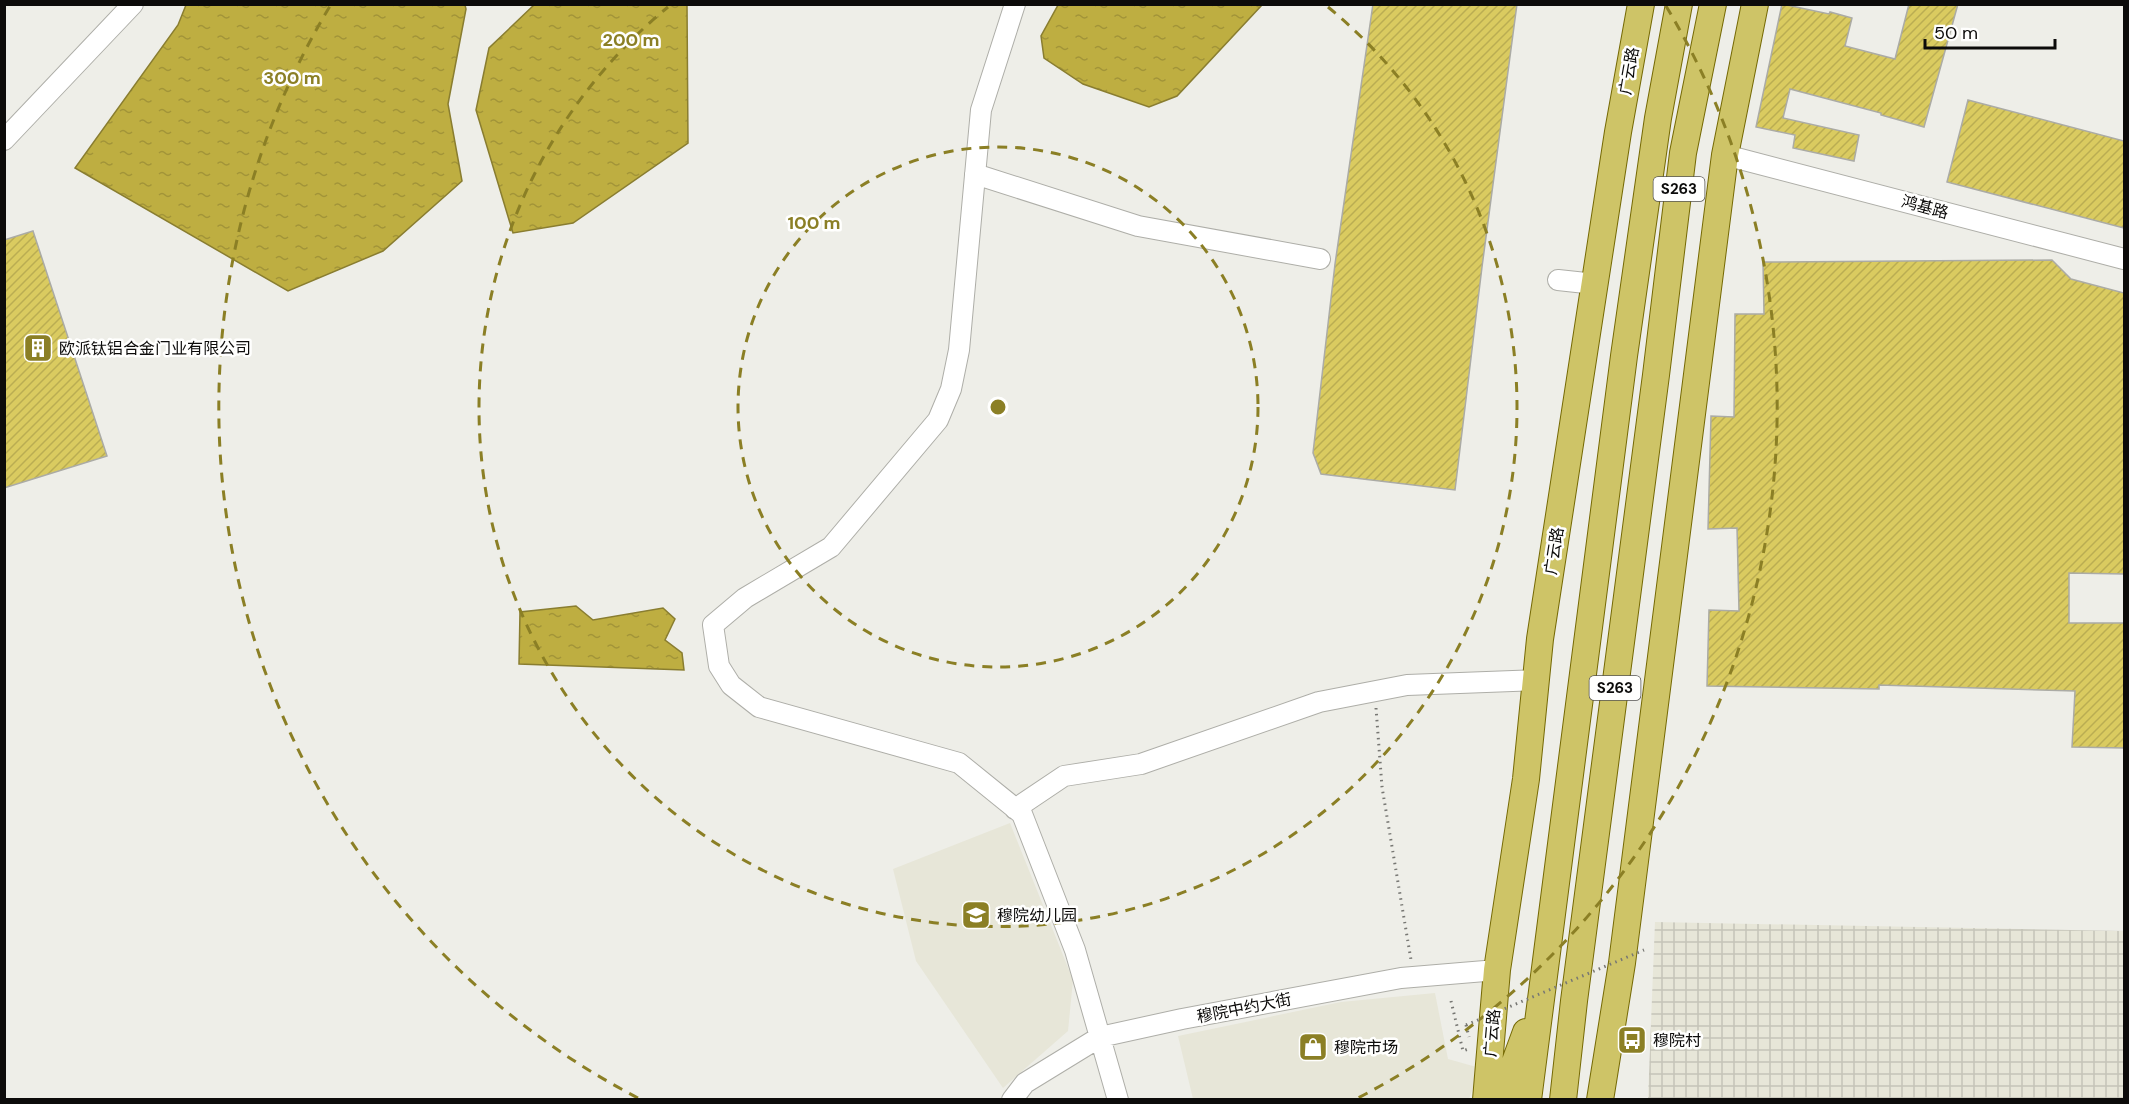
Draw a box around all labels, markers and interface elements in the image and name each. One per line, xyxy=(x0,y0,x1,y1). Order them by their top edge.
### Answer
scale bar xyxy=(1925,12,2056,50)
text: 50 m xyxy=(1934,21,1978,45)
text: 200 m xyxy=(603,28,659,52)
street label: 广云路 xyxy=(1614,46,1644,96)
text: 300 m xyxy=(263,66,321,90)
road number: S263 xyxy=(1654,177,1704,201)
street label: 鸿基路 xyxy=(1899,191,1951,223)
text: 100 m xyxy=(787,211,841,235)
building icon: 欧派钛铝合金门业有限公司 xyxy=(22,332,54,364)
place label: 欧派钛铝合金门业有限公司 xyxy=(59,338,251,359)
centre of rings xyxy=(988,397,1008,417)
street label: 广云路 xyxy=(1540,526,1568,576)
road number: S263 xyxy=(1590,676,1640,700)
school or university icon: 穆院幼儿园 xyxy=(960,899,992,931)
place label: 穆院幼儿园 xyxy=(997,905,1077,926)
street label: 穆院中约大街 xyxy=(1195,989,1293,1027)
street label: 广云路 xyxy=(1479,1008,1505,1058)
bus stop icon: 穆院村 xyxy=(1616,1024,1648,1056)
place label: 穆院村 xyxy=(1653,1030,1701,1051)
shop icon: 穆院市场 xyxy=(1297,1031,1329,1063)
place label: 穆院市场 xyxy=(1334,1037,1398,1058)

